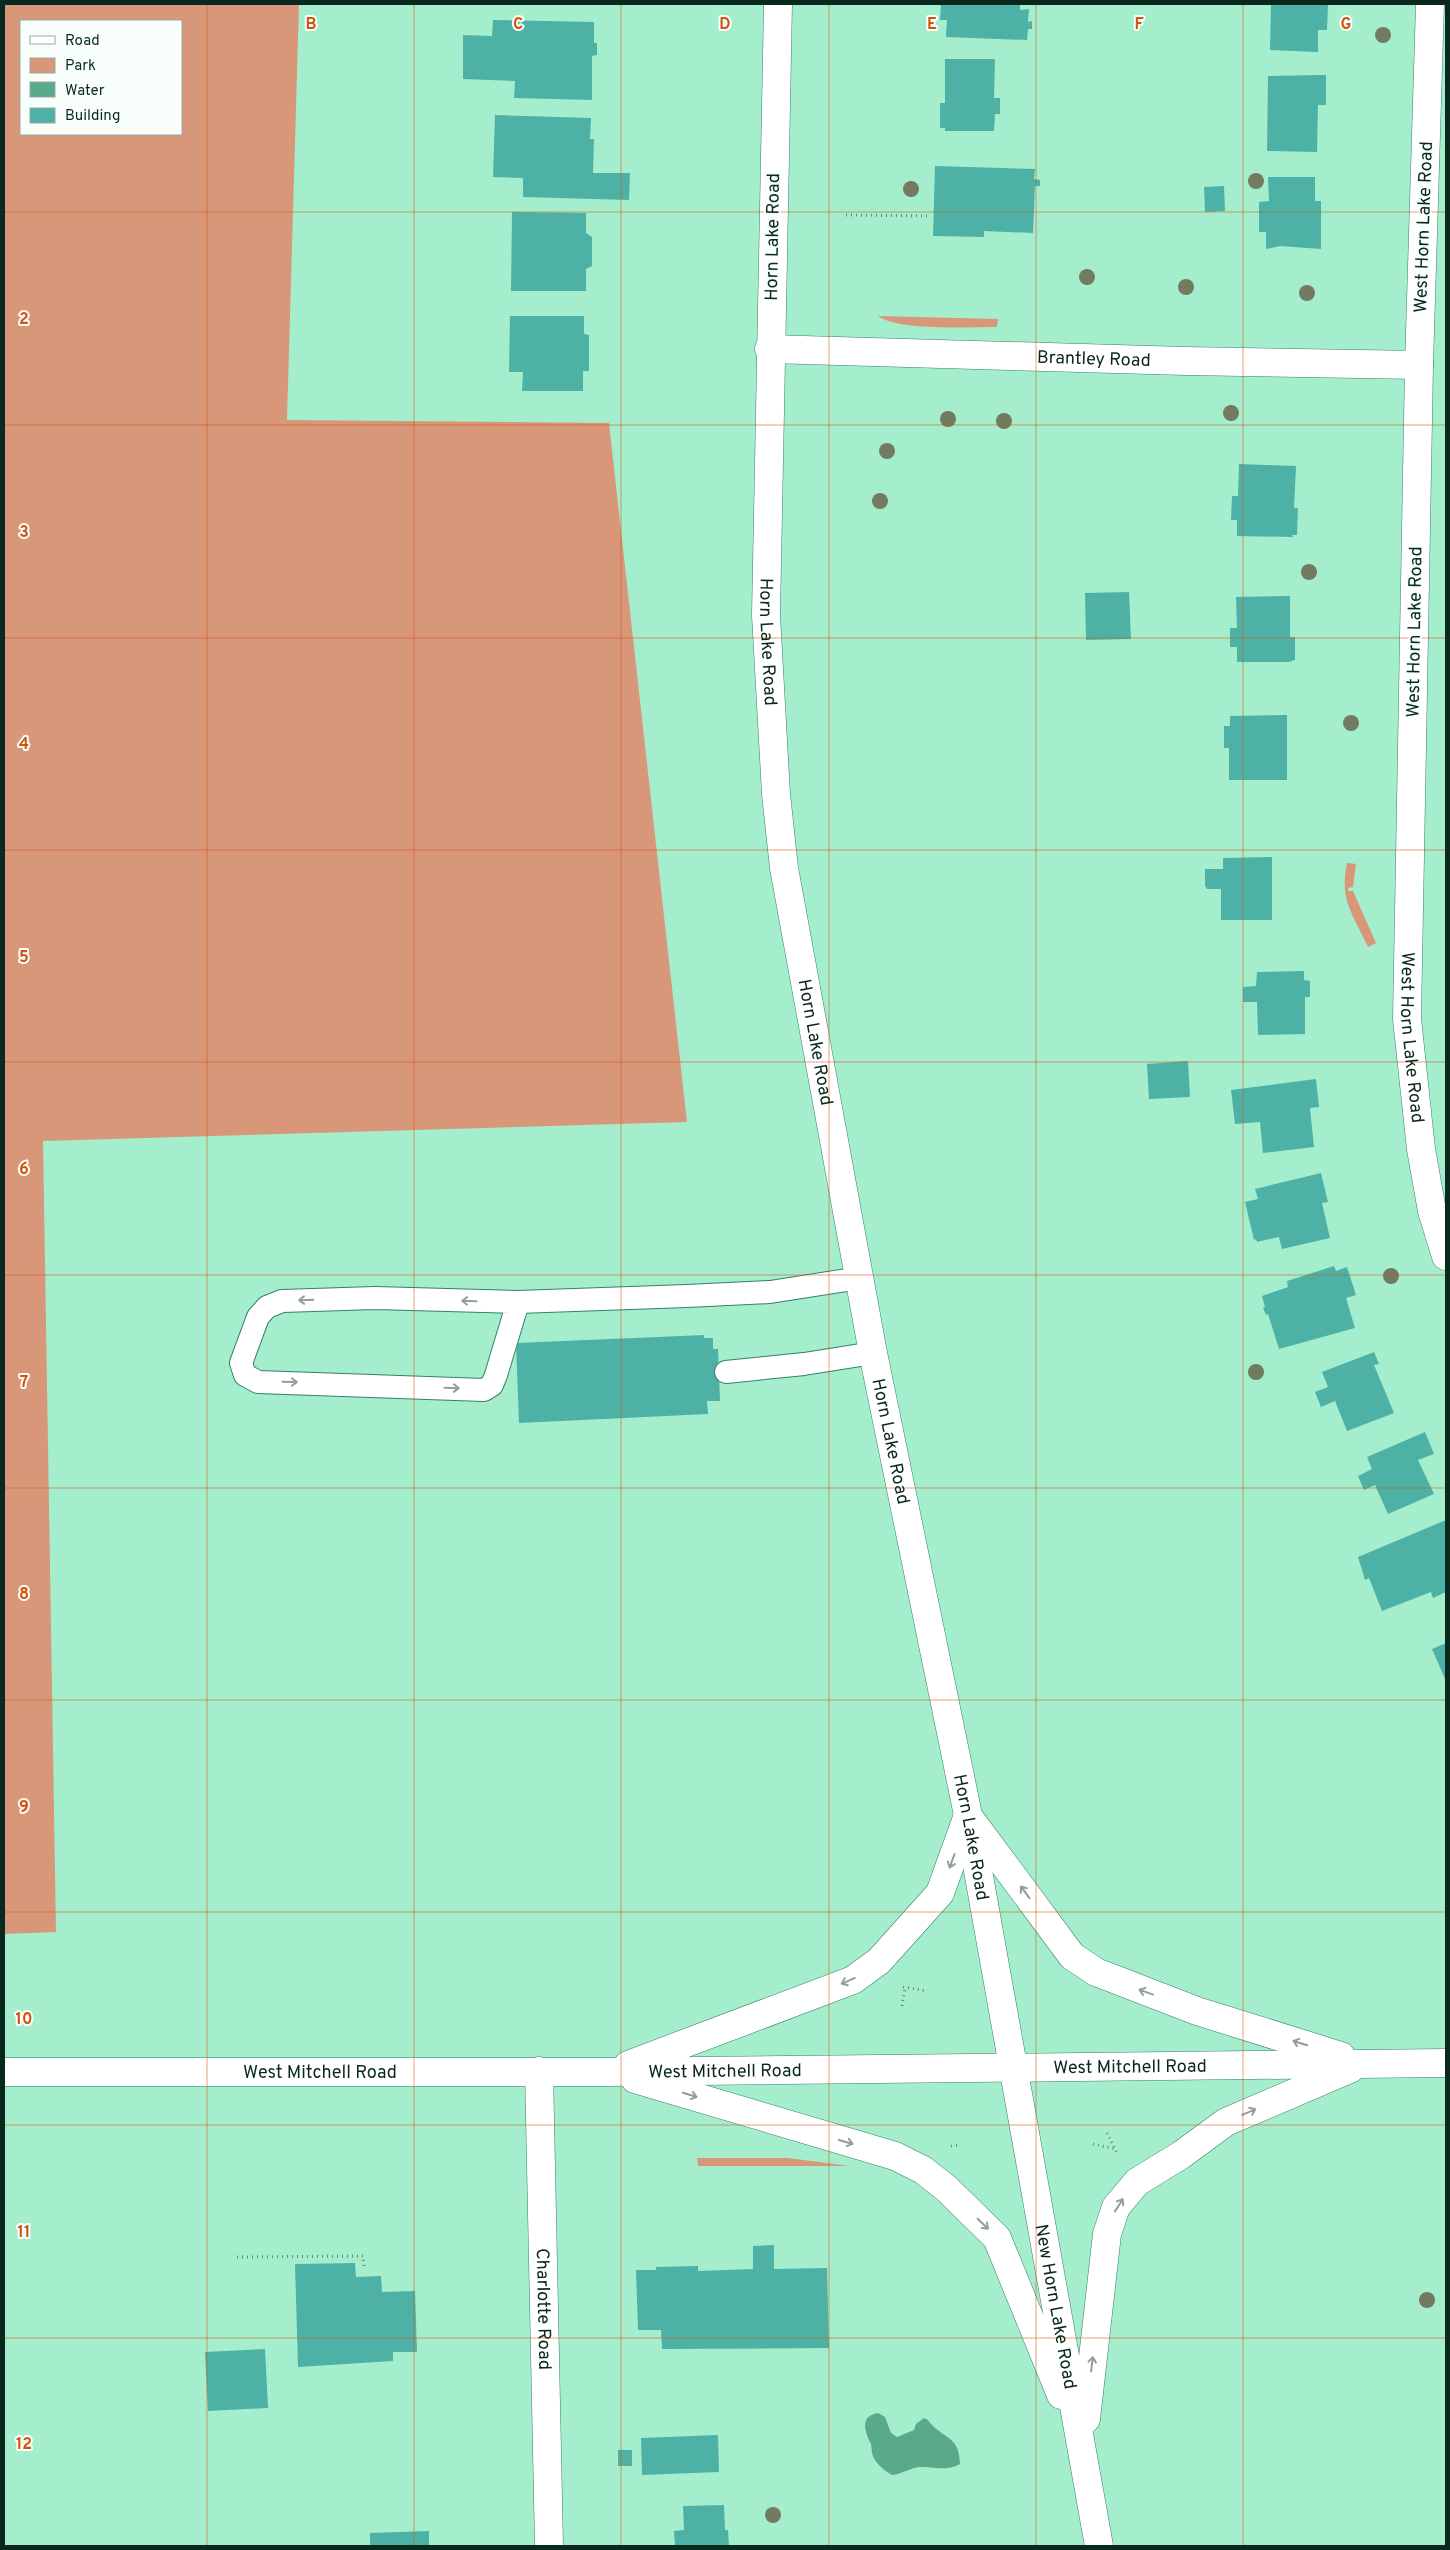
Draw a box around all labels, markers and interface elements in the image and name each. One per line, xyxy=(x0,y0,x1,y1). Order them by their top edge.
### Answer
text: B xyxy=(305,15,317,35)
text: C xyxy=(513,15,523,35)
text: D xyxy=(719,15,731,35)
text: E xyxy=(927,15,937,35)
text: F xyxy=(1134,15,1144,35)
text: G xyxy=(1341,15,1351,35)
legend xyxy=(20,20,182,135)
text: Road xyxy=(65,32,100,51)
text: Park xyxy=(65,57,96,76)
text: Water xyxy=(65,82,105,101)
text: Building xyxy=(65,107,120,126)
street label: West Horn Lake Road xyxy=(1410,141,1439,313)
street label: Horn Lake Road xyxy=(761,173,786,301)
text: 2 xyxy=(19,310,29,330)
street label: Brantley Road xyxy=(1036,347,1151,373)
text: 3 xyxy=(19,523,29,543)
street label: West Horn Lake Road xyxy=(1403,546,1428,718)
street label: Horn Lake Road xyxy=(753,578,781,707)
text: 4 xyxy=(19,735,29,755)
text: 5 xyxy=(19,948,29,968)
street label: West Horn Lake Road xyxy=(1394,952,1428,1124)
street label: Horn Lake Road xyxy=(792,977,837,1108)
text: 6 xyxy=(19,1160,29,1180)
one-way arrow xyxy=(299,1295,315,1304)
one-way arrow xyxy=(461,1296,477,1305)
text: 7 xyxy=(20,1373,28,1393)
street label: Horn Lake Road xyxy=(866,1376,914,1507)
one-way arrow xyxy=(282,1377,298,1387)
one-way arrow xyxy=(444,1384,460,1393)
text: 8 xyxy=(19,1585,29,1605)
street label: Horn Lake Road xyxy=(947,1772,993,1902)
text: 9 xyxy=(19,1798,29,1818)
one-way arrow xyxy=(947,1853,956,1868)
one-way arrow xyxy=(1019,1886,1030,1899)
one-way arrow xyxy=(841,1977,856,1987)
one-way arrow xyxy=(1139,1987,1154,1996)
text: 10 xyxy=(16,2010,32,2030)
one-way arrow xyxy=(1293,2038,1309,2048)
street label: West Mitchell Road xyxy=(1053,2056,1207,2080)
street label: West Mitchell Road xyxy=(648,2060,802,2085)
street label: West Mitchell Road xyxy=(243,2062,397,2085)
one-way arrow xyxy=(682,2091,698,2101)
one-way arrow xyxy=(1241,2107,1256,2117)
one-way arrow xyxy=(838,2137,854,2147)
one-way arrow xyxy=(1114,2199,1124,2213)
one-way arrow xyxy=(976,2217,988,2229)
street label: New Horn Lake Road xyxy=(1029,2222,1081,2391)
text: 11 xyxy=(18,2223,30,2243)
street label: Charlotte Road xyxy=(530,2248,555,2370)
one-way arrow xyxy=(1087,2357,1097,2373)
text: 12 xyxy=(16,2435,32,2455)

